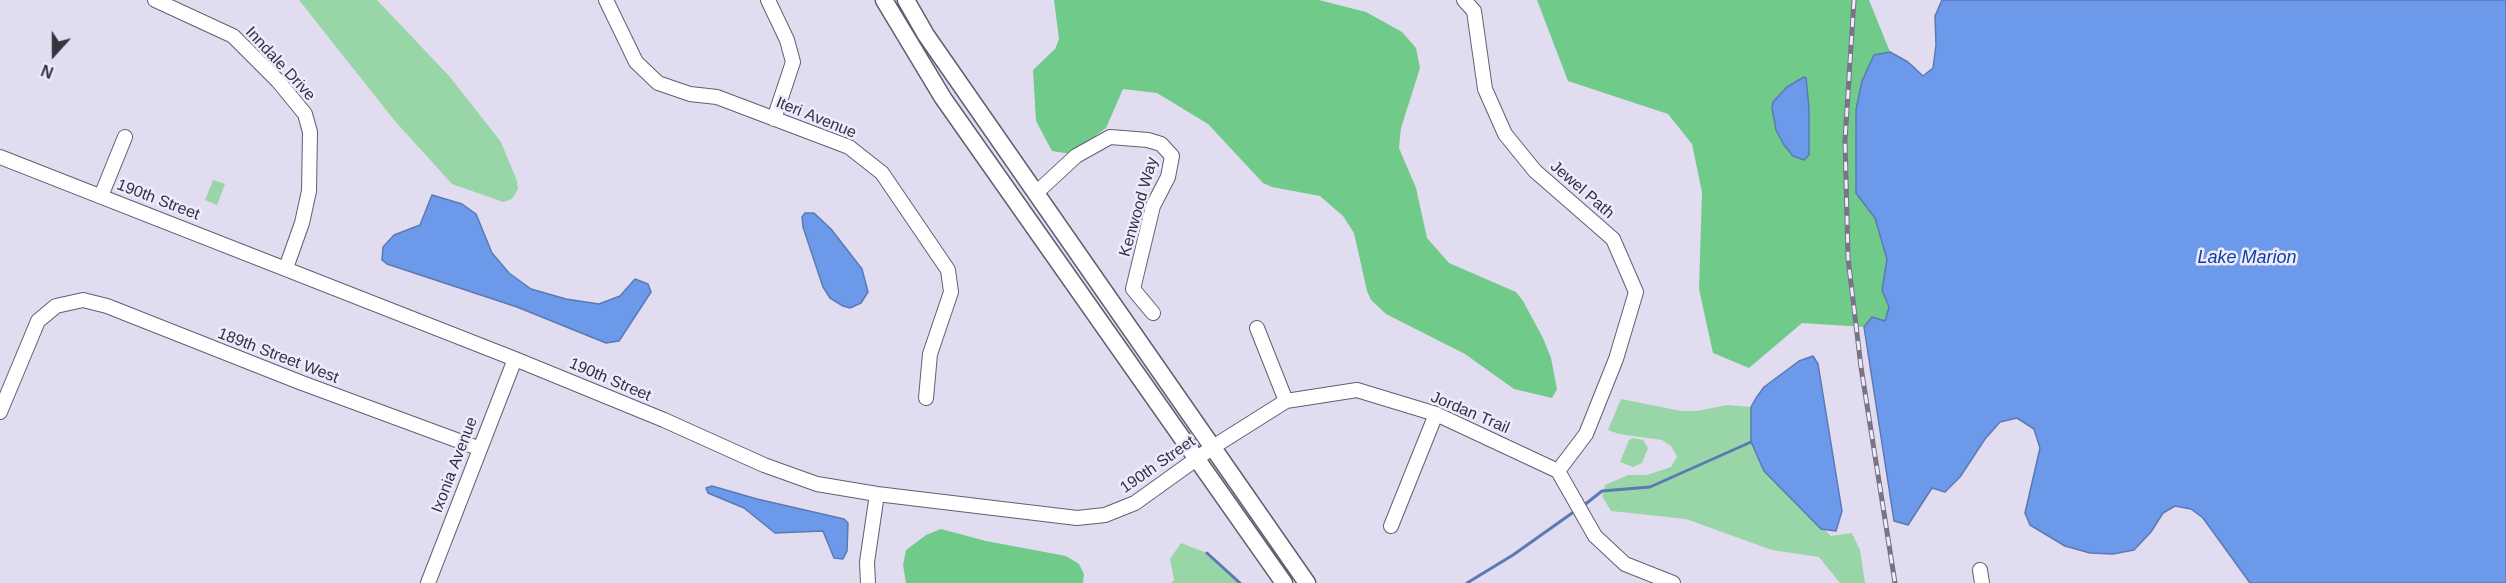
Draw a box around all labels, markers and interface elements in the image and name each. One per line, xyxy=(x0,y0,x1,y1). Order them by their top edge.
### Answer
street label: Inndale Drive xyxy=(241,23,319,105)
north arrow xyxy=(24,24,84,84)
text: N xyxy=(39,61,56,81)
street label: Iteri Avenue xyxy=(773,93,859,143)
street label: Kenwood Way xyxy=(1116,155,1162,259)
street label: Jewel Path xyxy=(1546,157,1618,223)
street label: 190th Street xyxy=(114,175,202,225)
water label: Lake Marion xyxy=(2197,247,2297,269)
street label: 189th Street West xyxy=(215,324,341,388)
street label: 190th Street xyxy=(566,354,654,406)
street label: Jordan Trail xyxy=(1428,388,1512,438)
street label: Ixonia Avenue xyxy=(428,414,482,516)
street label: 190th Street xyxy=(1117,432,1199,498)

